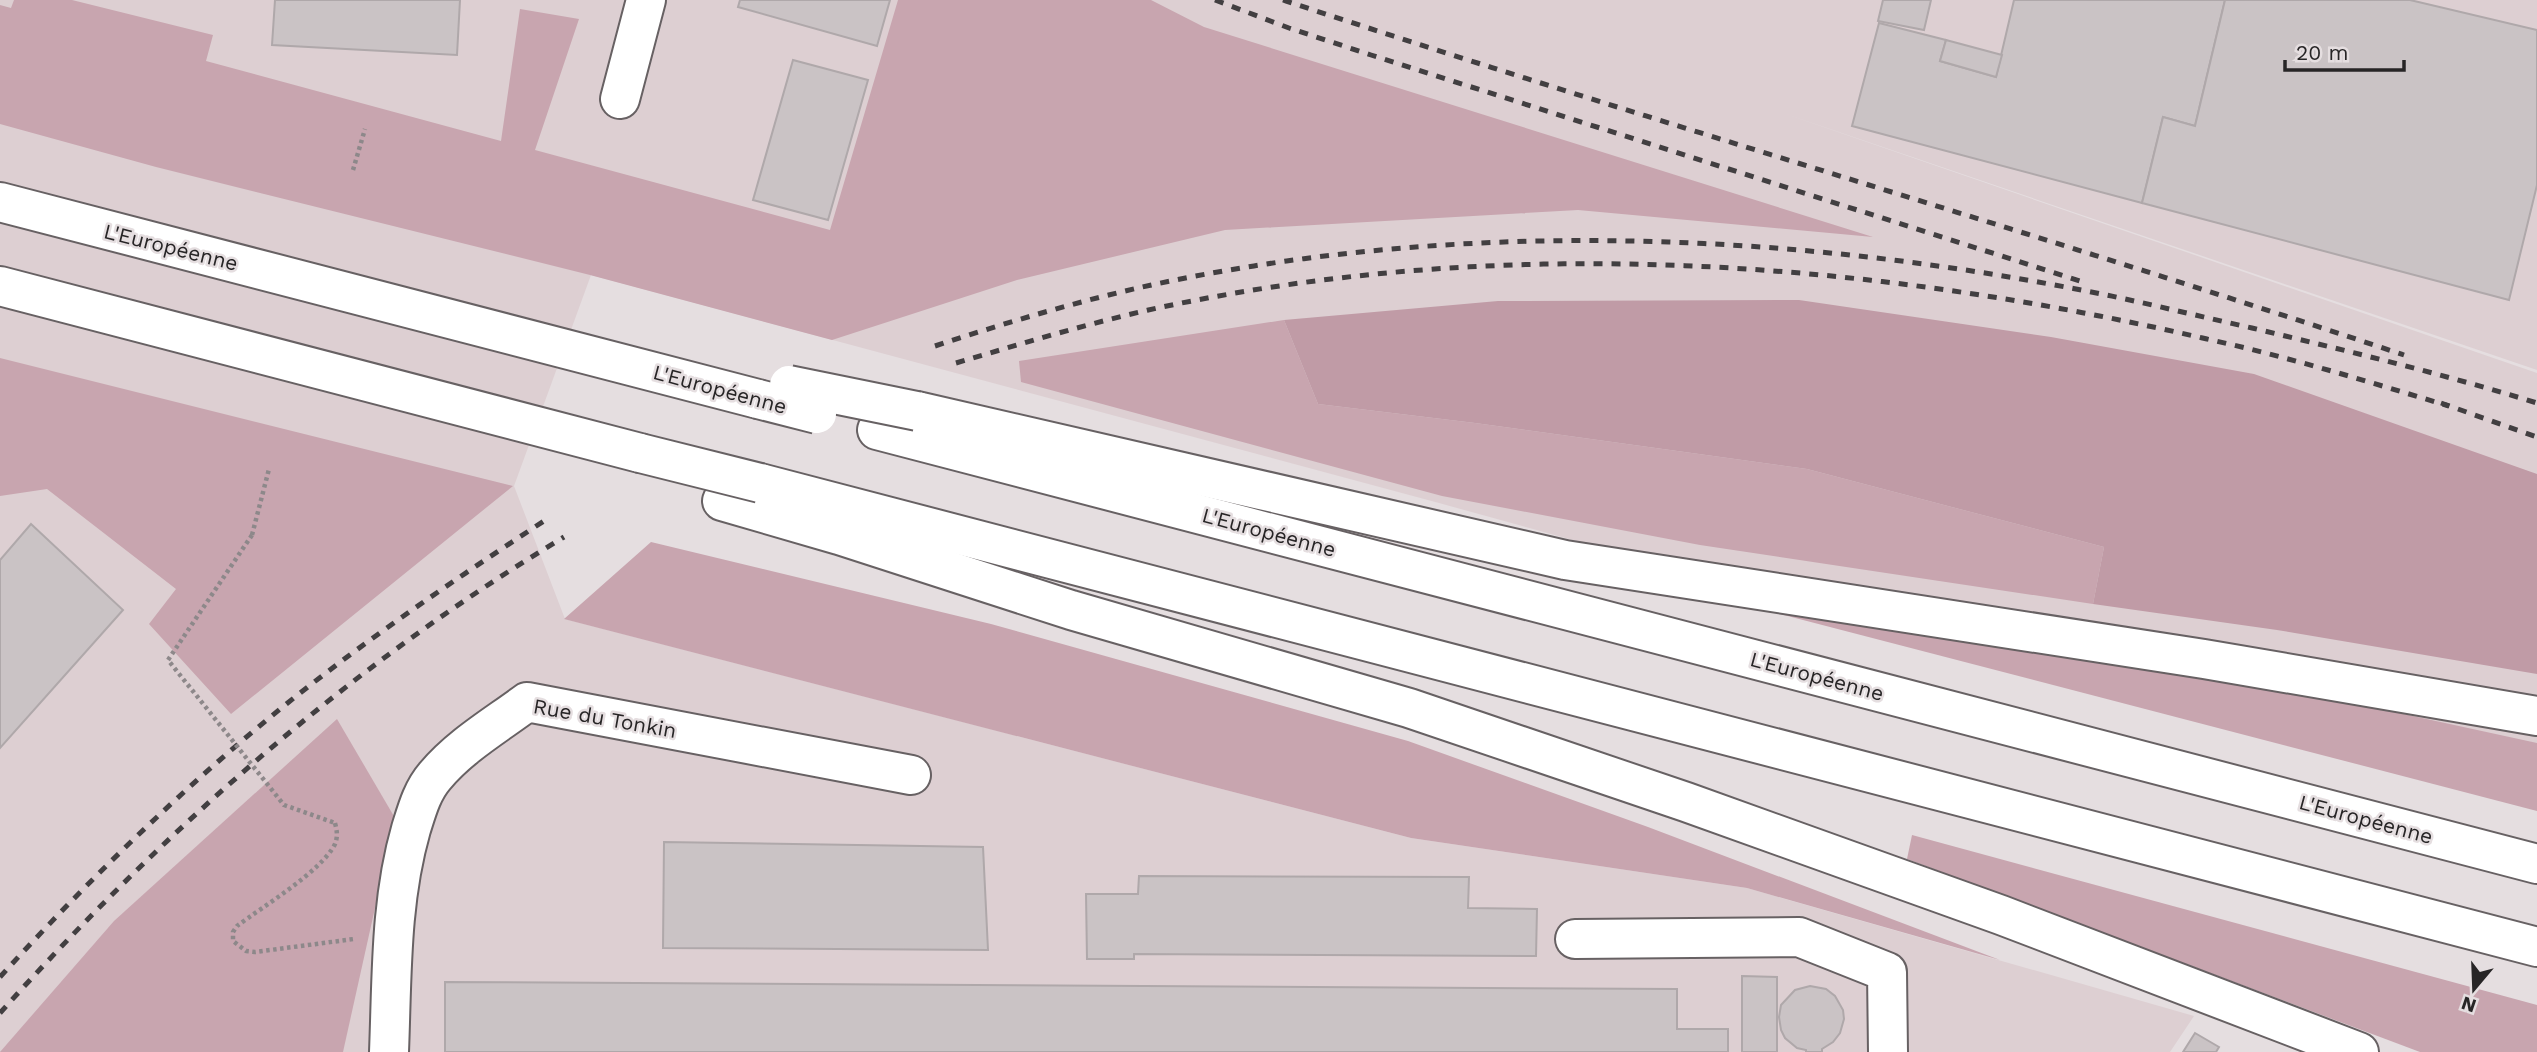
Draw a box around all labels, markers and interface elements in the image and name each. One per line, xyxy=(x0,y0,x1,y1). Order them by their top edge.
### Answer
scale bar xyxy=(2285,28,2404,72)
text: 20 m xyxy=(2296,40,2348,65)
street label: L'Européenne xyxy=(101,218,241,276)
street label: L'Européenne xyxy=(650,359,790,419)
street label: L'Européenne xyxy=(1199,502,1339,562)
street label: L'Européenne xyxy=(1747,646,1887,706)
street label: Rue du Tonkin xyxy=(531,693,679,743)
street label: L'Européenne xyxy=(2296,789,2436,849)
north arrow xyxy=(2439,954,2509,1024)
text: N xyxy=(2458,991,2479,1018)

